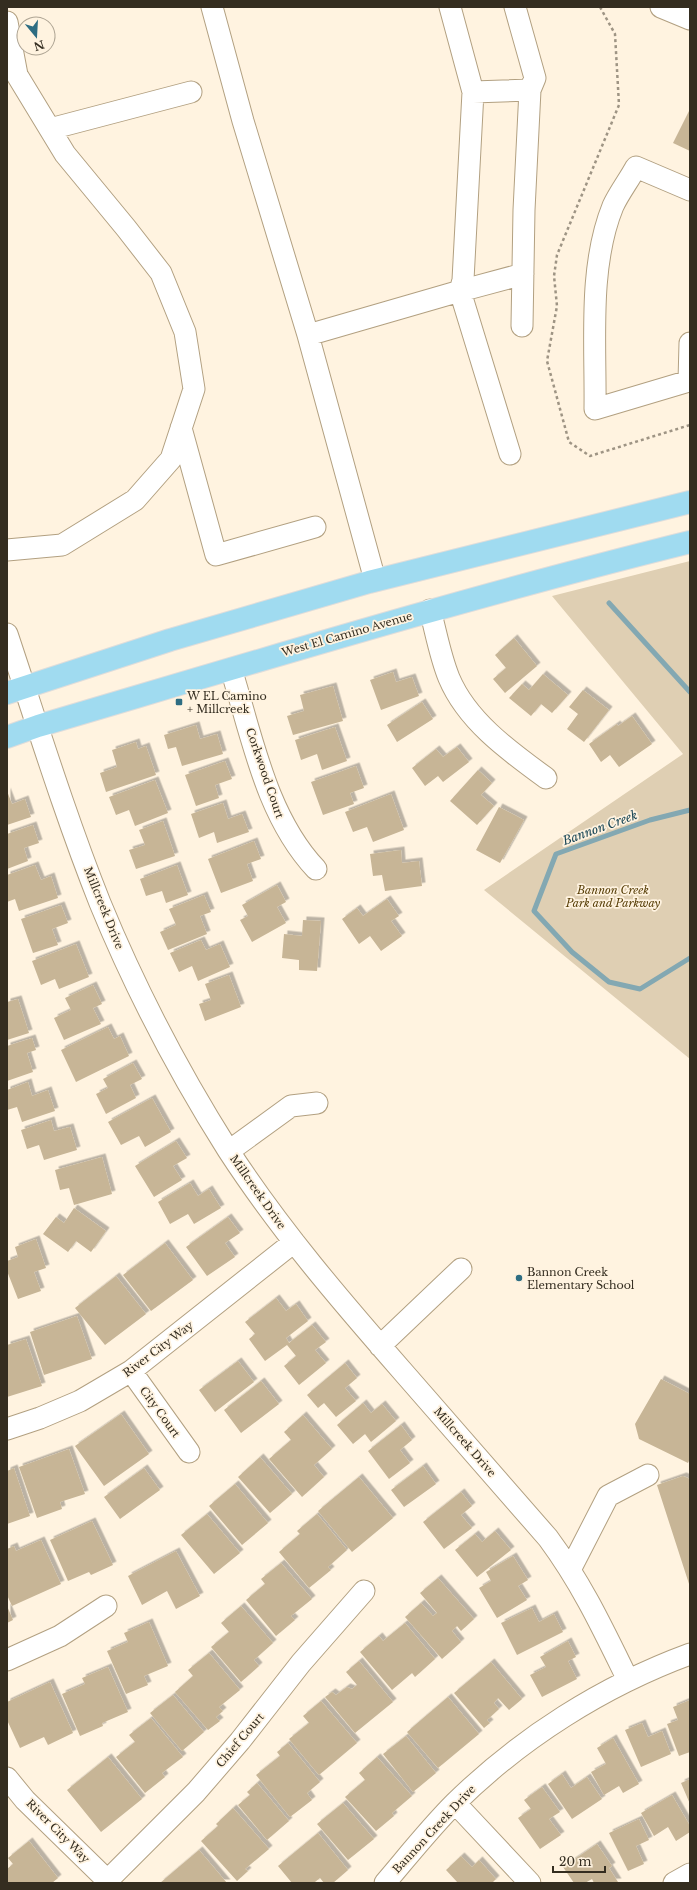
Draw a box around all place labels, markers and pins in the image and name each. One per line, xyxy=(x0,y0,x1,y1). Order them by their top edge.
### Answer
place label: W EL Camino + Millcreek xyxy=(186,689,267,716)
marker: W EL Camino + Millcreek xyxy=(174,697,184,707)
place label: Bannon Creek Elementary School xyxy=(527,1265,635,1292)
marker: Bannon Creek Elementary School xyxy=(514,1273,524,1283)

